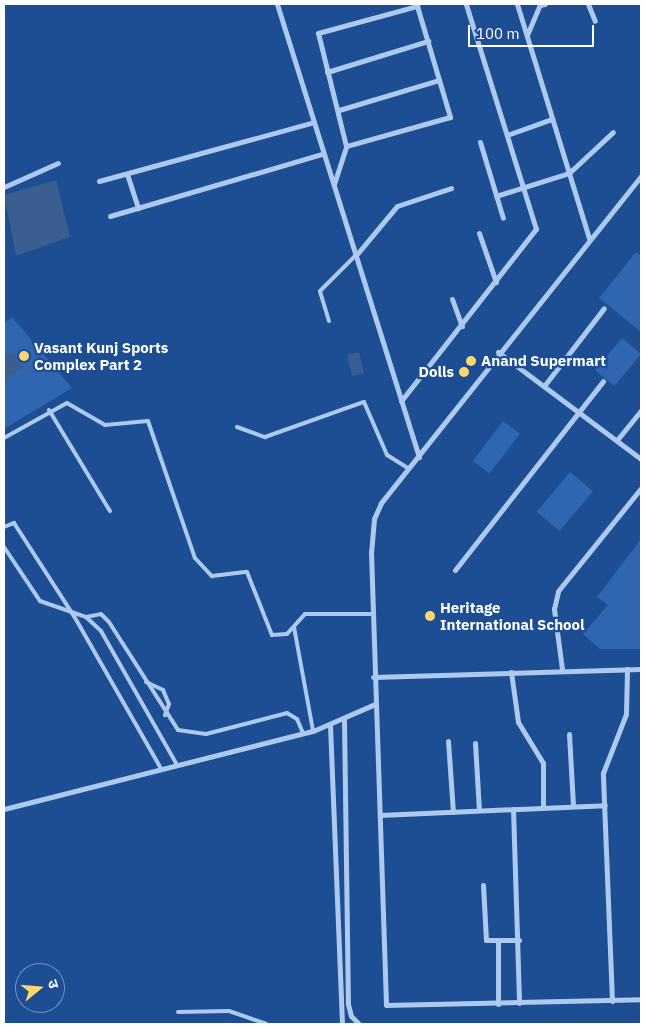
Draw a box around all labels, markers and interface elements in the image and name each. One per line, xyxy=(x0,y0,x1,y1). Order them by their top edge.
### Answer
scale bar xyxy=(470,15,596,47)
text: 100 m xyxy=(476,24,520,43)
place label: Vasant Kunj Sports Complex Part 2 xyxy=(34,338,168,373)
marker: Vasant Kunj Sports Complex Part 2 xyxy=(18,350,30,362)
place label: Anand Supermart xyxy=(481,352,606,370)
marker: Anand Supermart xyxy=(465,355,477,367)
place label: Dolls xyxy=(419,363,454,381)
marker: Dolls xyxy=(458,366,470,378)
place label: Heritage International School xyxy=(440,598,585,633)
marker: Heritage International School xyxy=(424,610,436,622)
north arrow xyxy=(15,963,65,1013)
text: उ xyxy=(44,977,63,990)

